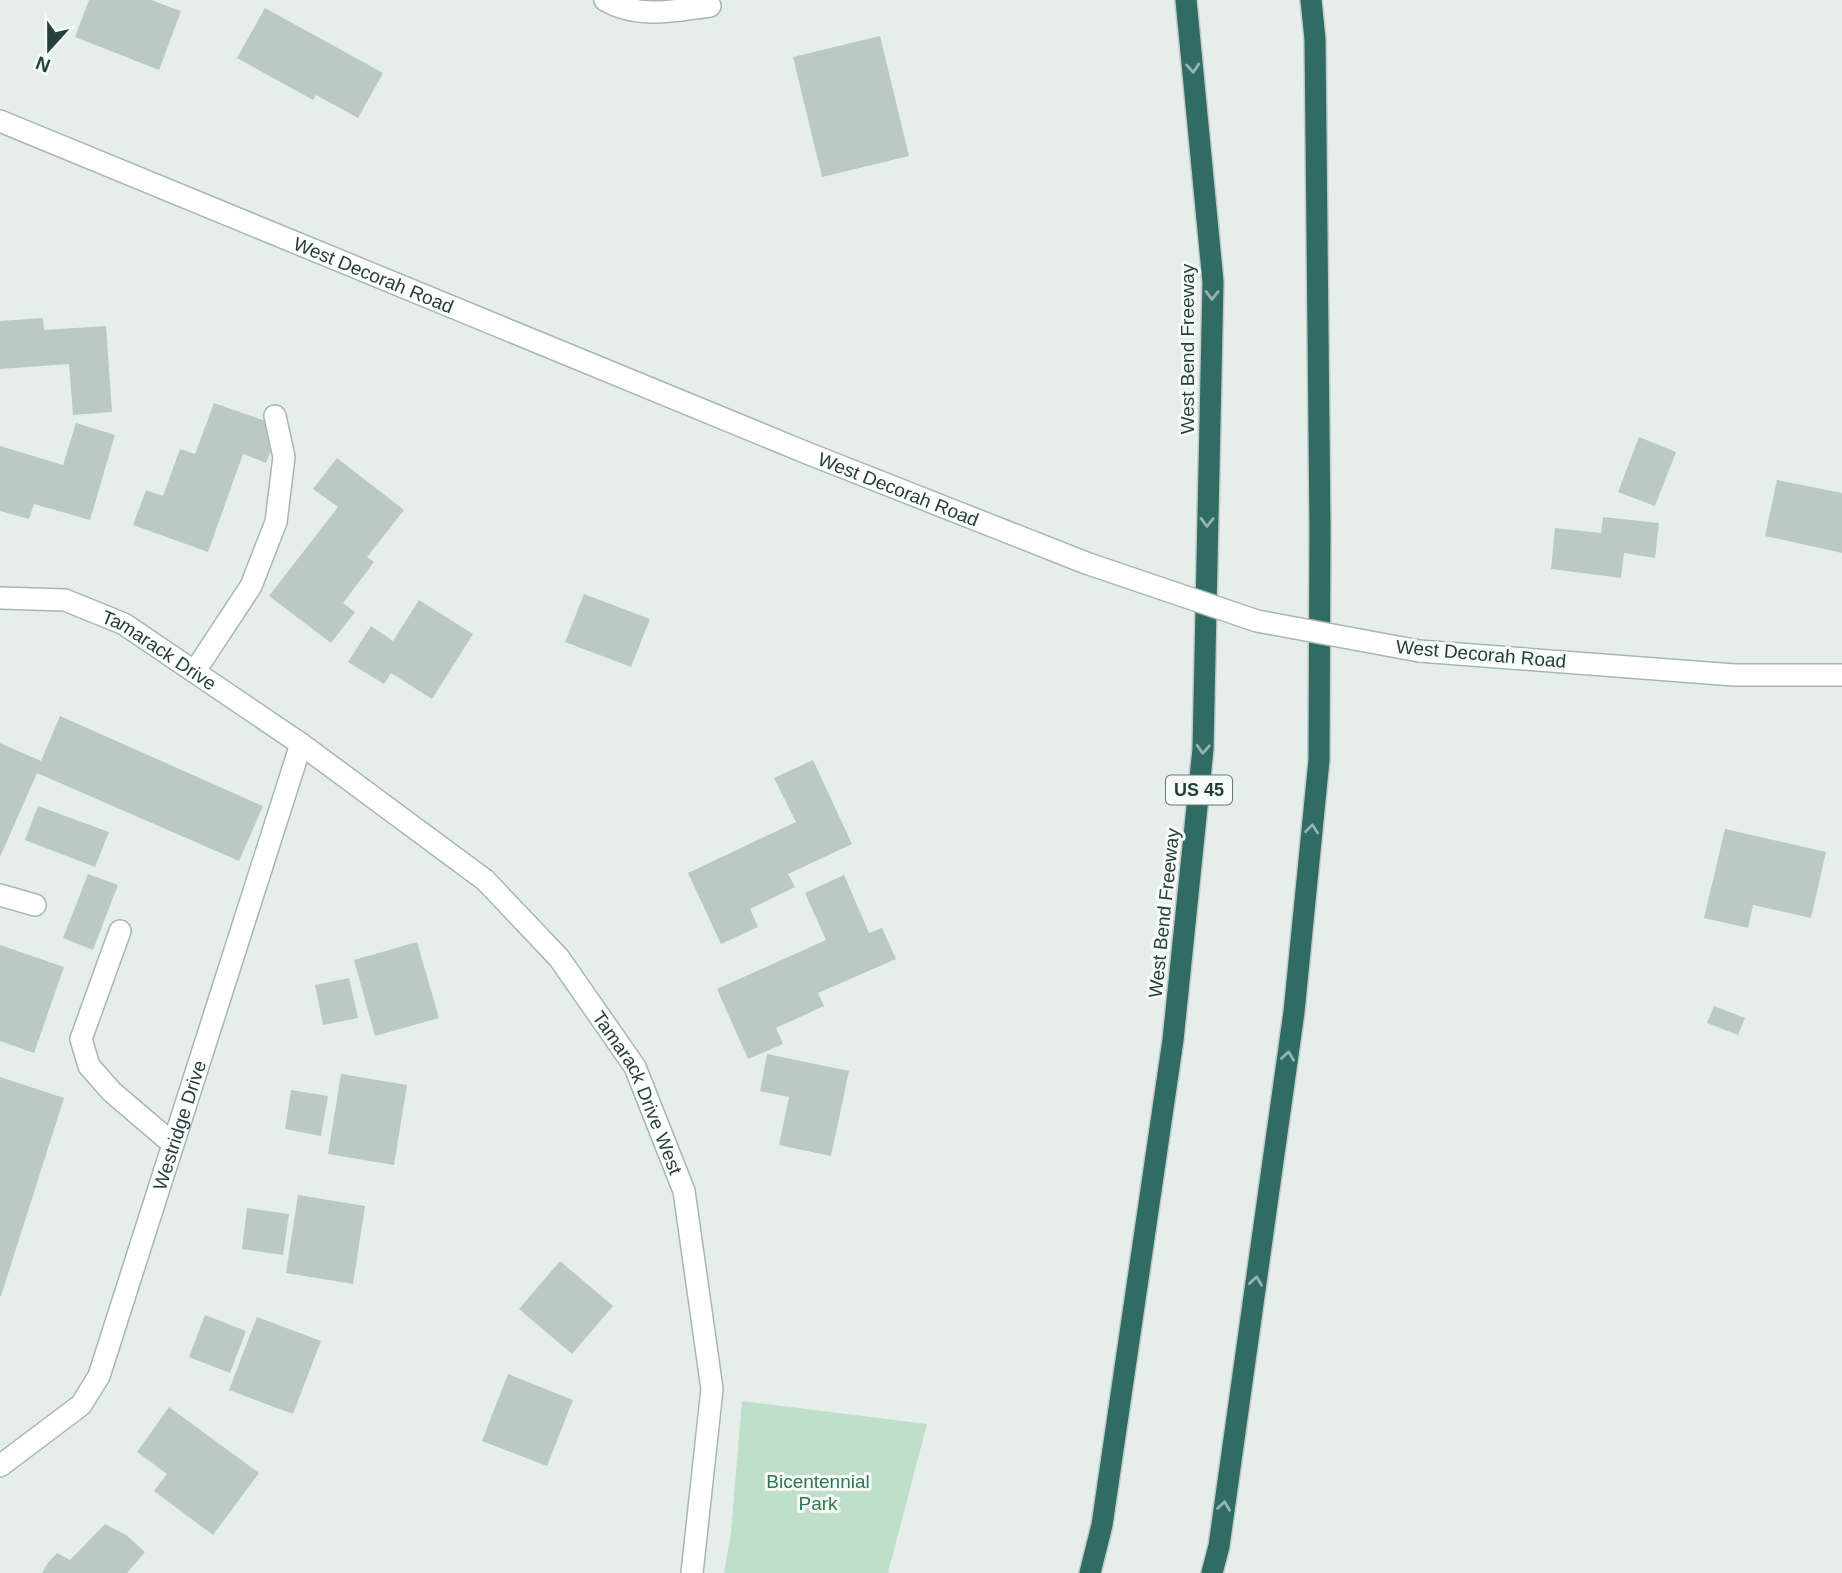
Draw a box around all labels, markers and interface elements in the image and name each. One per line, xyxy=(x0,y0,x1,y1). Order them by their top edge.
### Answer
north arrow xyxy=(14,14,84,84)
text: N xyxy=(33,52,53,77)
one-way arrow xyxy=(1185,63,1200,74)
street label: West Decorah Road xyxy=(291,232,457,317)
street label: West Bend Freeway xyxy=(1177,263,1198,434)
one-way arrow xyxy=(1205,289,1220,300)
street label: West Decorah Road xyxy=(815,448,982,530)
one-way arrow xyxy=(1199,517,1214,528)
street label: Tamarack Drive xyxy=(99,606,220,694)
street label: West Decorah Road xyxy=(1395,636,1567,672)
one-way arrow xyxy=(1196,744,1211,755)
road number: US 45 xyxy=(1166,776,1232,804)
one-way arrow xyxy=(1304,824,1319,835)
street label: West Bend Freeway xyxy=(1145,827,1183,999)
street label: Tamarack Drive West xyxy=(589,1007,687,1178)
one-way arrow xyxy=(1281,1050,1296,1061)
street label: Westridge Drive xyxy=(149,1058,210,1192)
one-way arrow xyxy=(1249,1275,1264,1287)
park label: Bicentennial Park xyxy=(766,1471,870,1514)
one-way arrow xyxy=(1217,1500,1232,1512)

